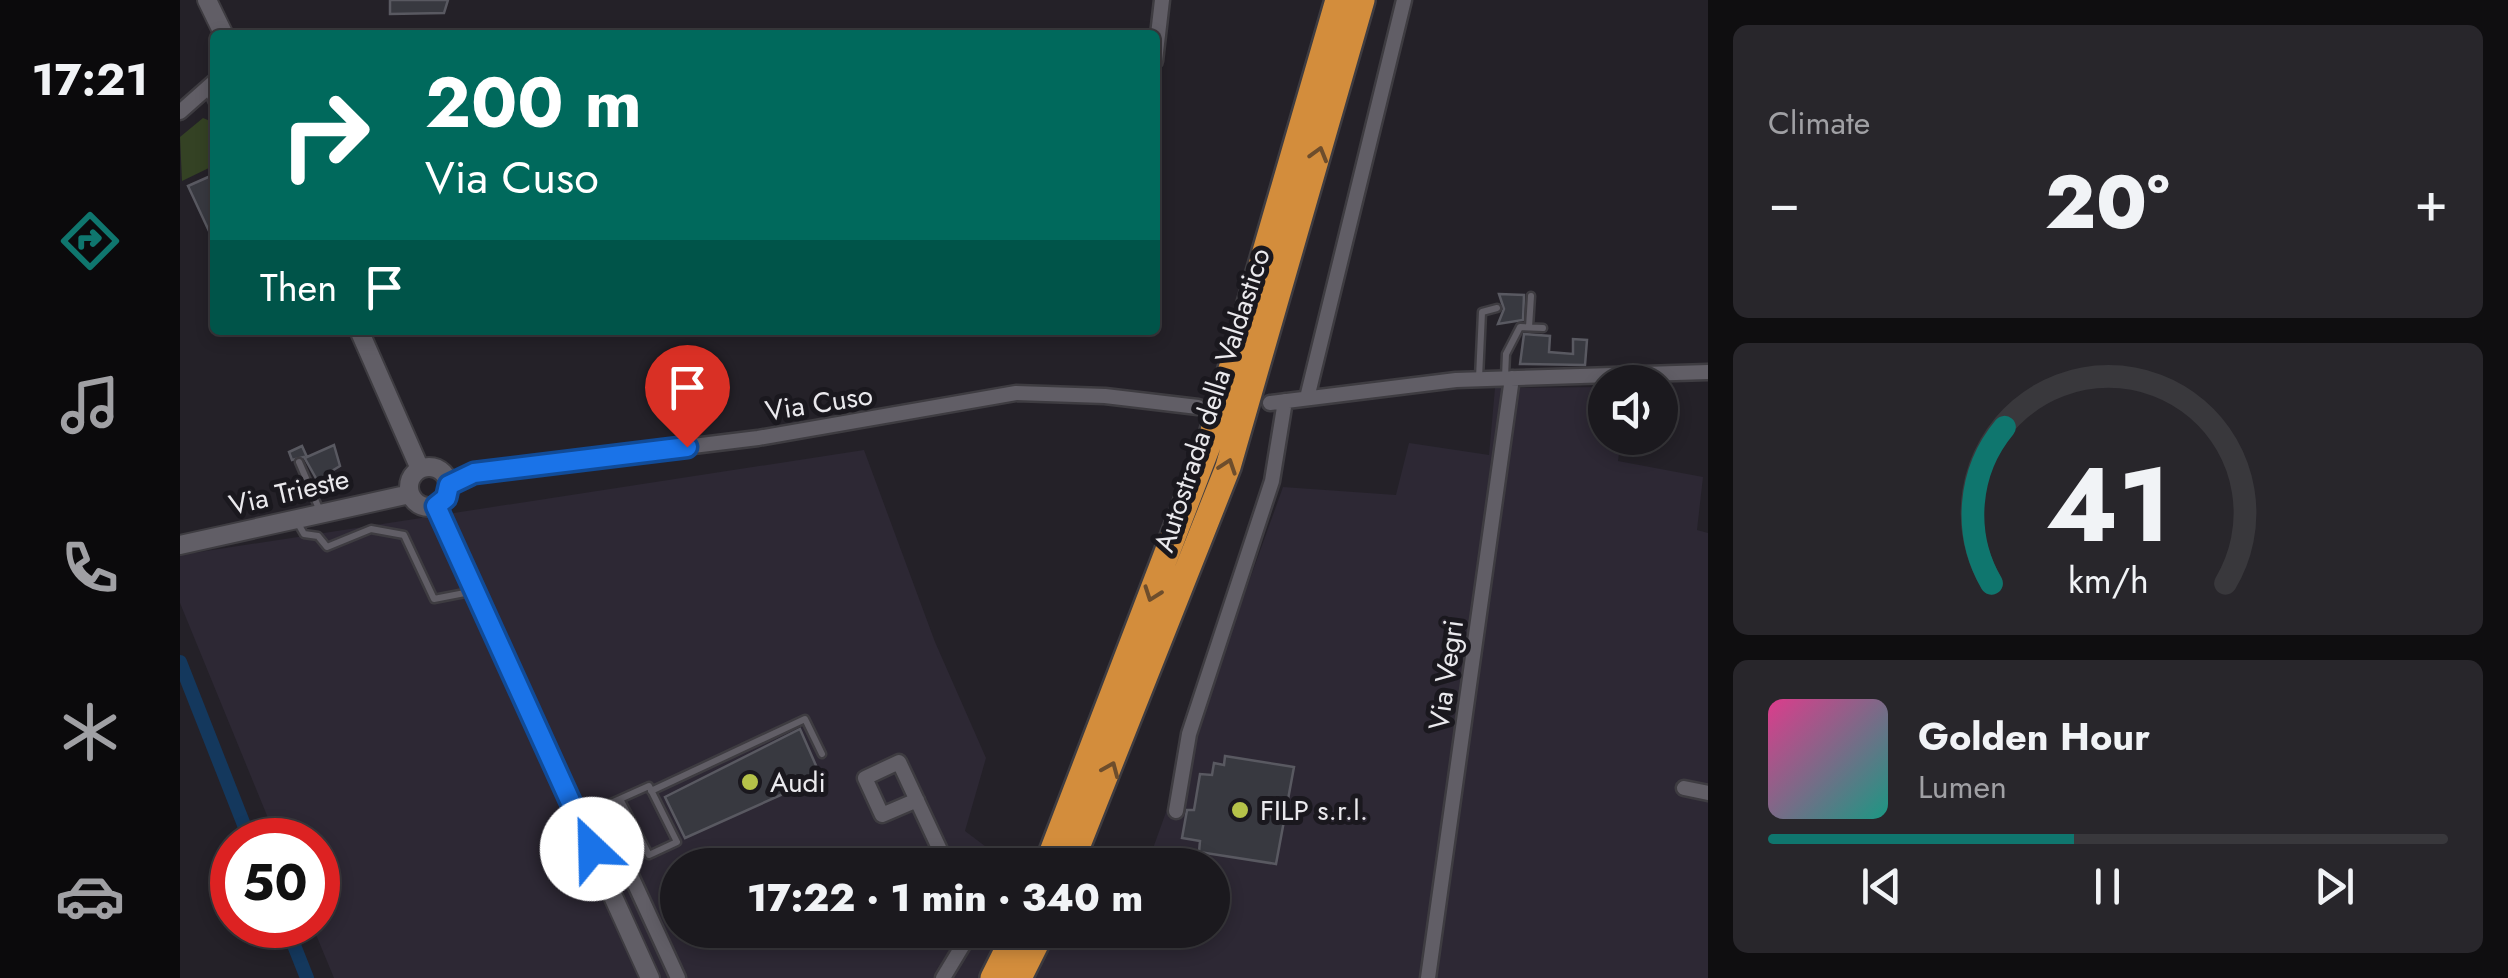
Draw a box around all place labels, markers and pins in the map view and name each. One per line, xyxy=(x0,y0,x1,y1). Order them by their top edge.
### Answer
pin xyxy=(645,345,730,448)
place label: Audi xyxy=(770,762,826,803)
marker: Audi xyxy=(739,771,761,793)
place label: FILP s.r.l. xyxy=(1260,790,1368,831)
marker: FILP s.r.l. xyxy=(1229,799,1251,821)

